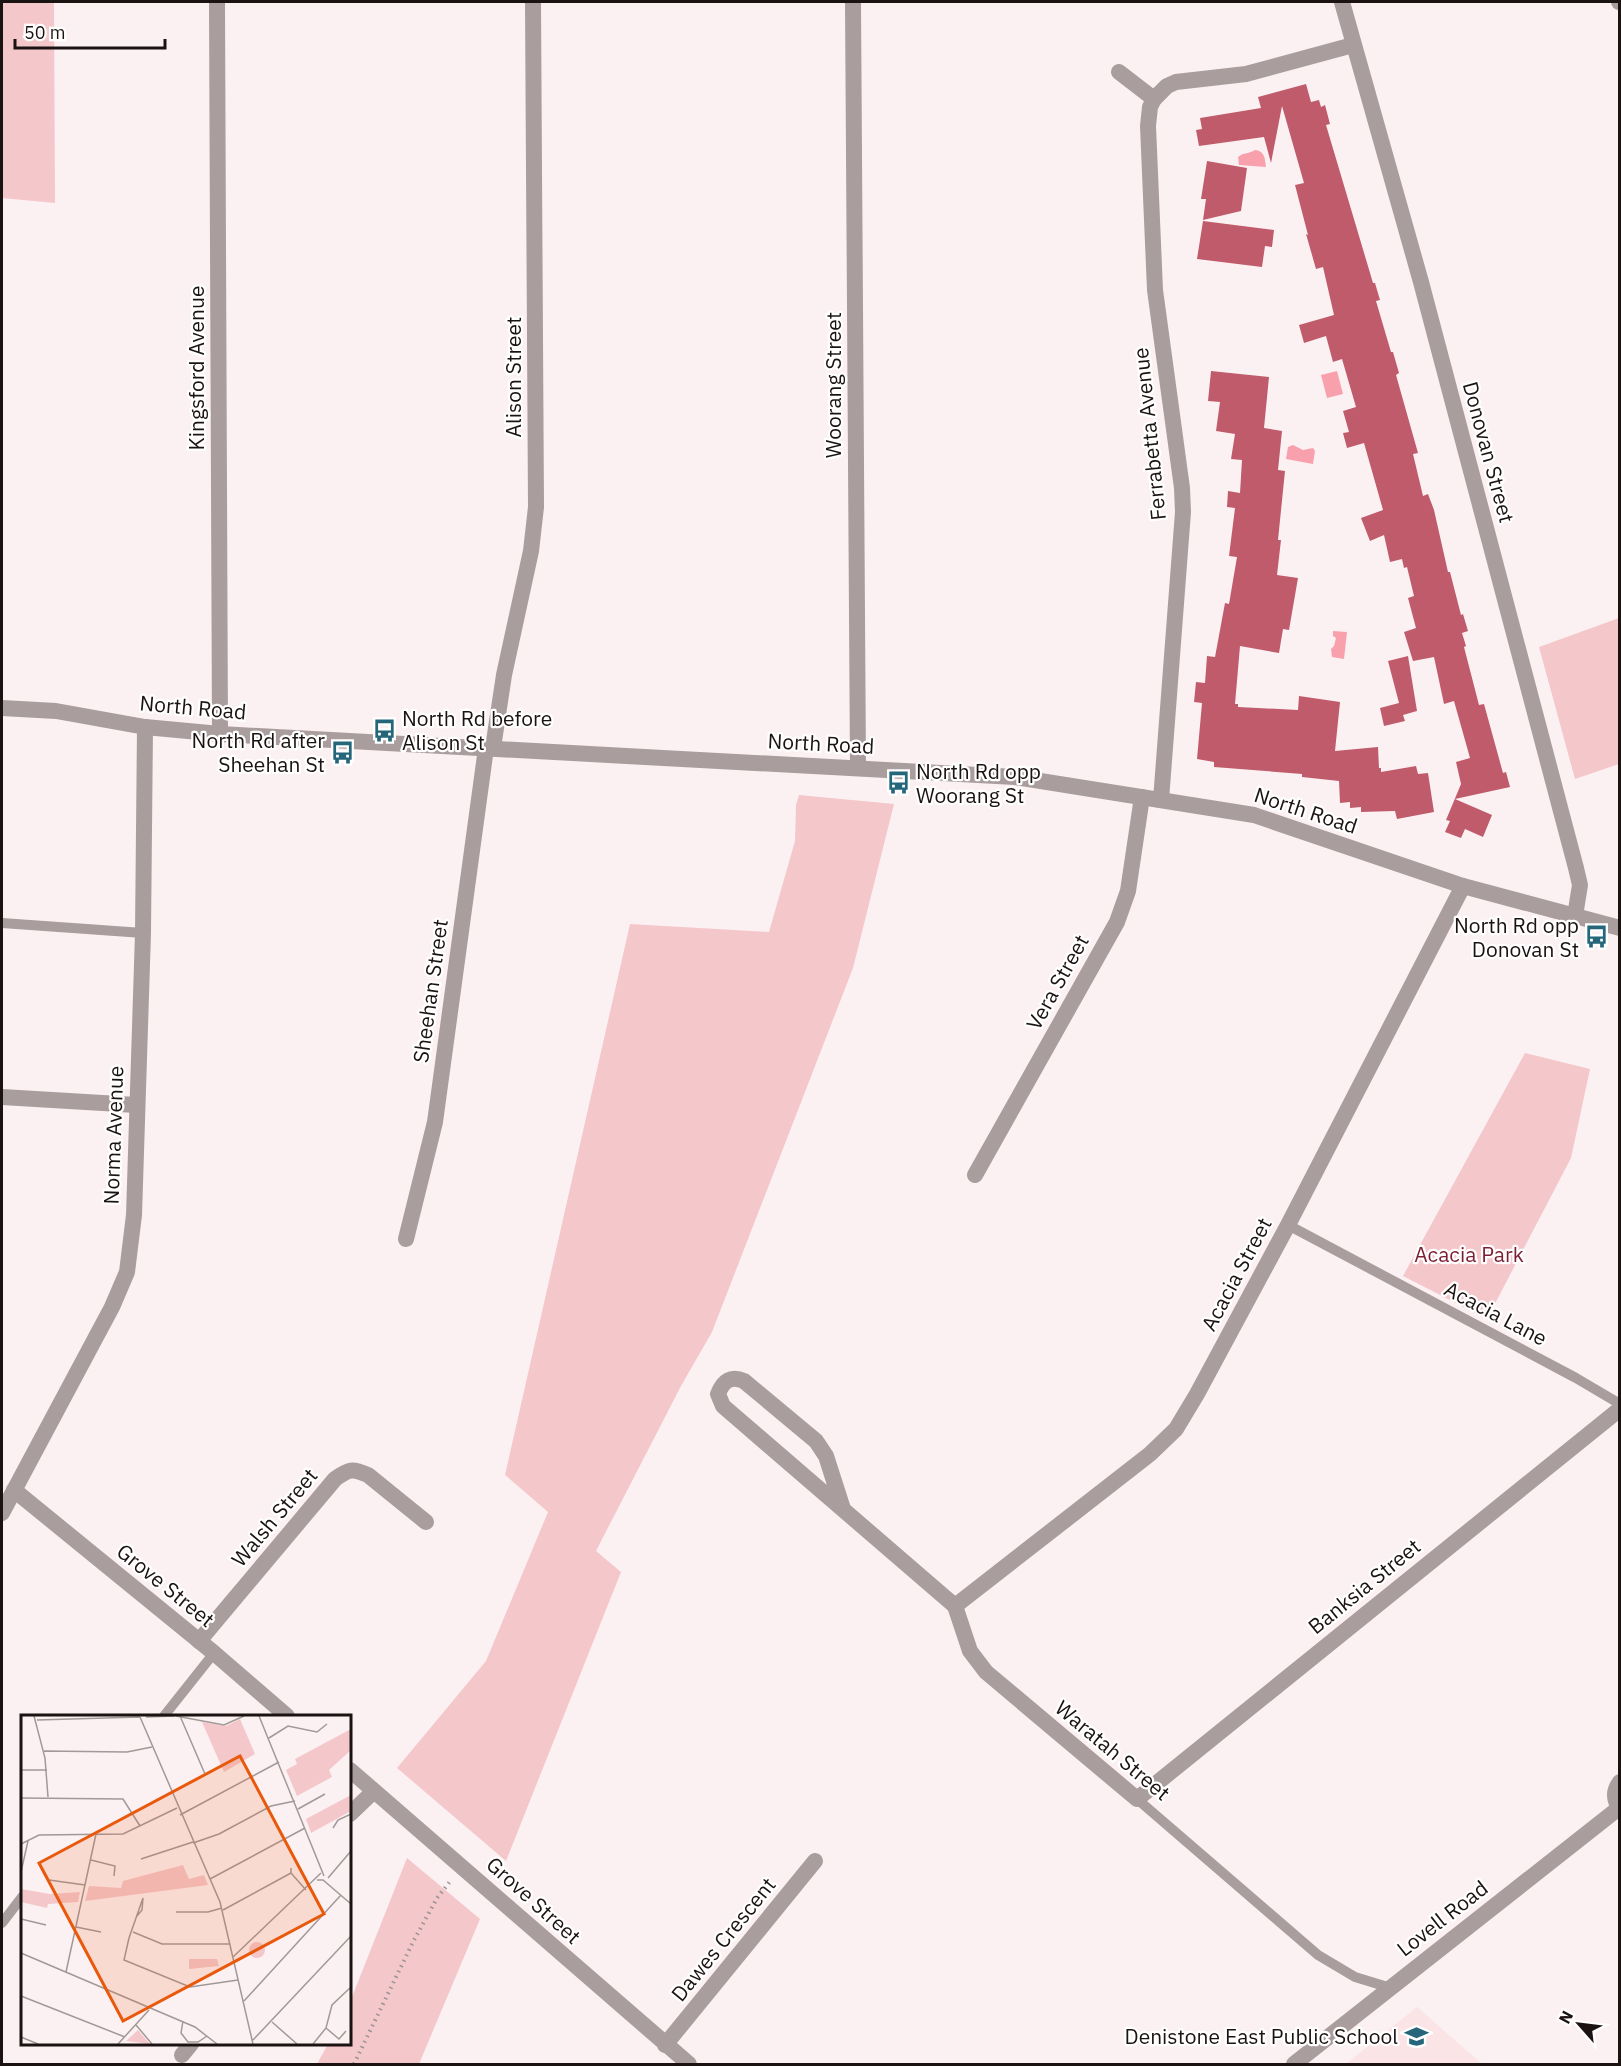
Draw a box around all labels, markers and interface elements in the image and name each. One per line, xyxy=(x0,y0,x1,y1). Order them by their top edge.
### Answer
scale bar xyxy=(15,12,165,50)
text: 50 m xyxy=(24,21,66,44)
street label: Kingsford Avenue xyxy=(182,285,210,451)
street label: Woorang Street xyxy=(819,312,847,458)
street label: Alison Street xyxy=(499,317,527,437)
street label: Ferrabetta Avenue xyxy=(1126,346,1172,522)
street label: Donovan Street xyxy=(1457,378,1521,526)
street label: North Road xyxy=(139,688,247,726)
place label: North Rd before Alison St xyxy=(402,704,552,756)
bus stop icon: North Rd before Alison St xyxy=(371,717,397,743)
place label: North Rd after Sheehan St xyxy=(192,726,325,778)
street label: North Road xyxy=(767,726,875,760)
bus stop icon: North Rd after Sheehan St xyxy=(330,739,356,765)
place label: North Rd opp Woorang St xyxy=(916,757,1041,809)
bus stop icon: North Rd opp Woorang St xyxy=(885,770,911,796)
street label: North Road xyxy=(1251,780,1361,840)
place label: North Rd opp Donovan St xyxy=(1454,911,1579,963)
street label: Sheehan Street xyxy=(406,917,454,1065)
bus stop icon: North Rd opp Donovan St xyxy=(1584,924,1610,950)
street label: Vera Street xyxy=(1019,929,1095,1035)
street label: Norma Avenue xyxy=(97,1065,129,1205)
street label: Acacia Street xyxy=(1194,1212,1278,1336)
park label: Acacia Park xyxy=(1414,1240,1524,1268)
street label: Acacia Lane xyxy=(1440,1274,1552,1352)
street label: Walsh Street xyxy=(225,1462,323,1572)
street label: Banksia Street xyxy=(1302,1532,1426,1640)
street label: Grove Street xyxy=(111,1537,221,1633)
street label: Waratah Street xyxy=(1050,1694,1176,1806)
inset map xyxy=(21,1715,351,2045)
street label: Grove Street xyxy=(481,1850,587,1950)
street label: Dawes Crescent xyxy=(664,1871,782,2007)
street label: Lovell Road xyxy=(1391,1874,1493,1962)
north arrow xyxy=(1549,1994,1609,2054)
text: N xyxy=(1554,2007,1577,2027)
place label: Denistone East Public School xyxy=(1125,2022,1398,2050)
school or university icon: Denistone East Public School xyxy=(1403,2023,1429,2049)

